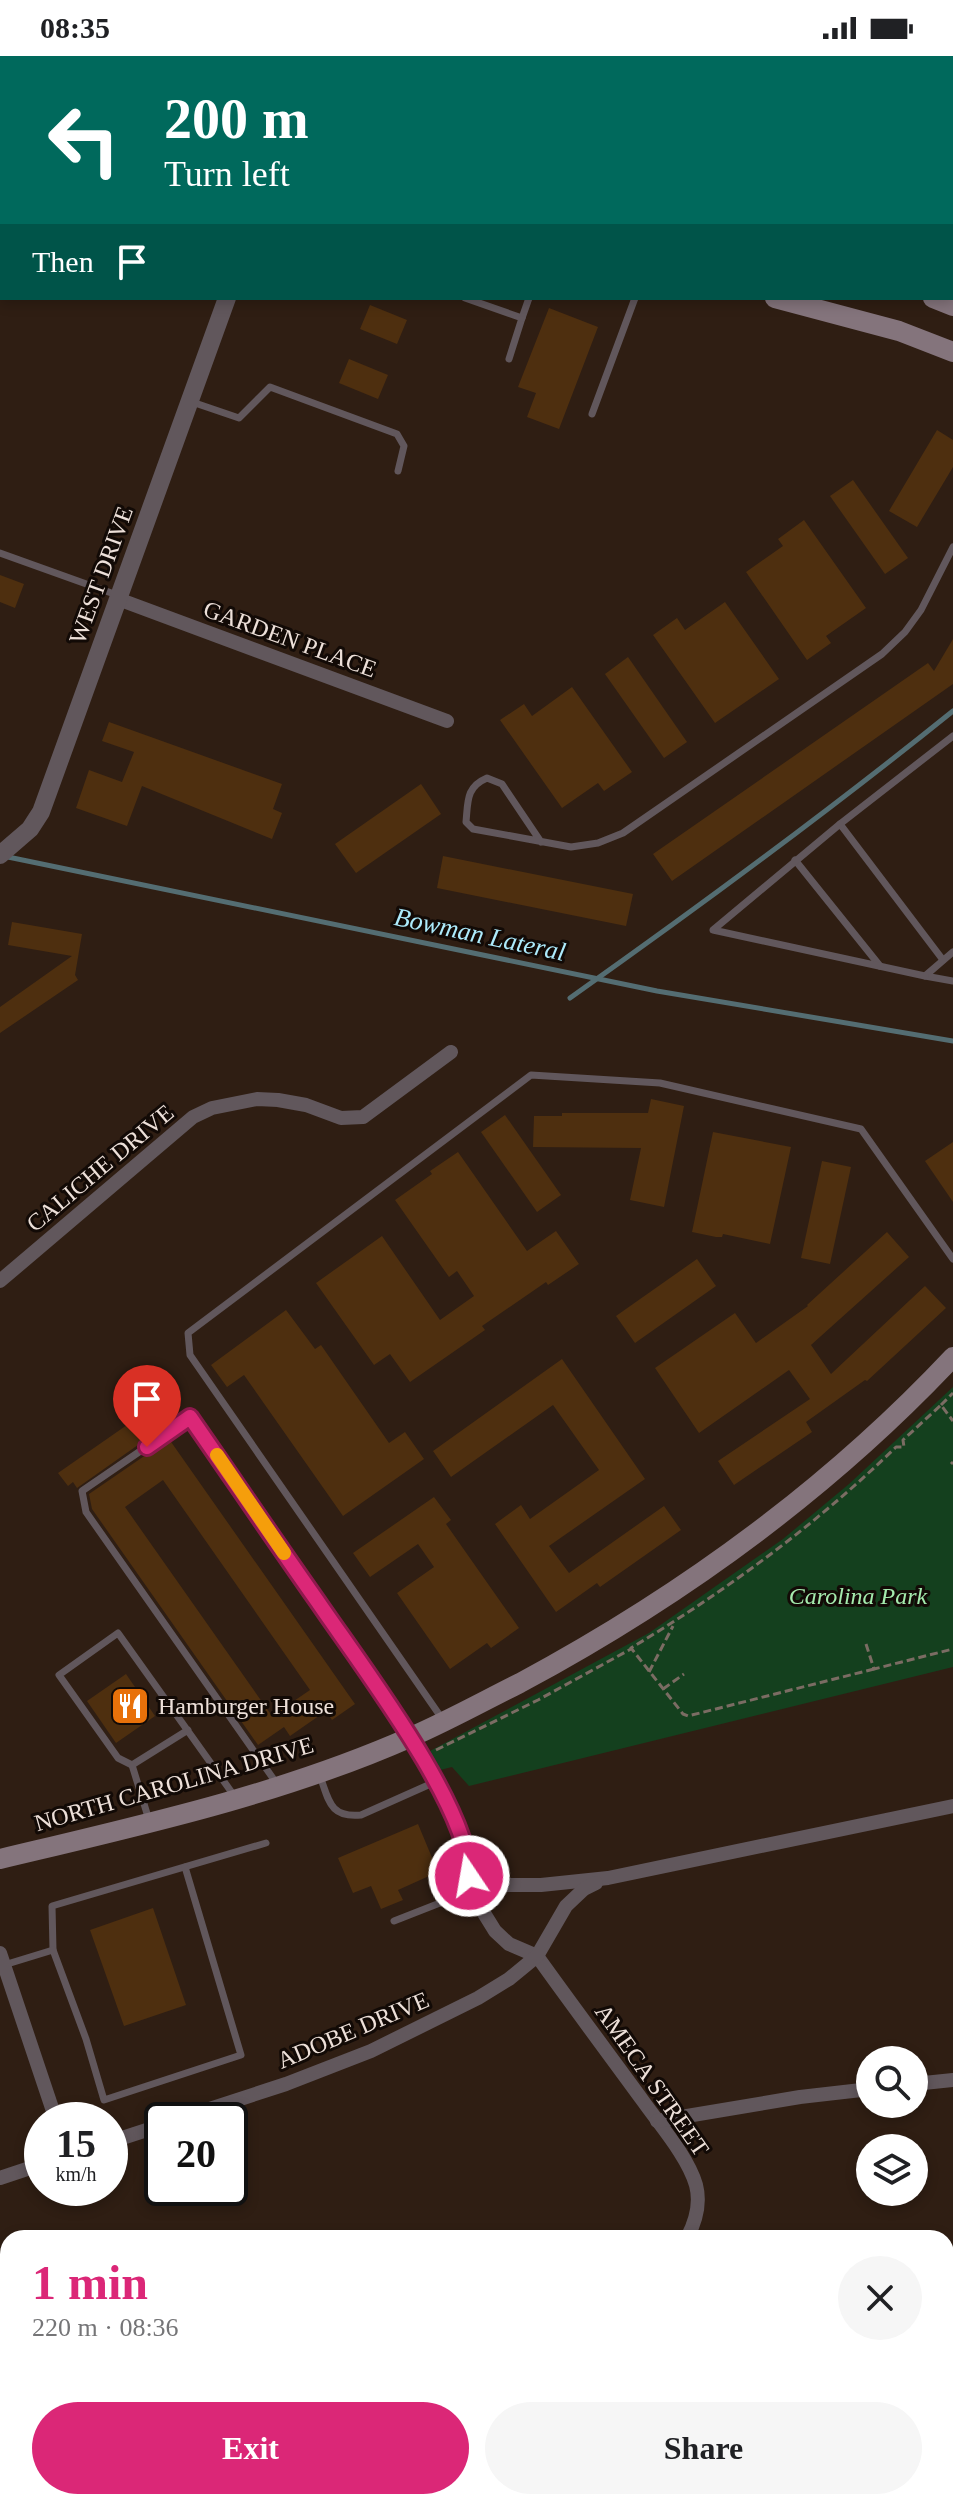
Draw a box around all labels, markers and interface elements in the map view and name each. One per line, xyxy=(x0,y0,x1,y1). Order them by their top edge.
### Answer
text: 08:35 xyxy=(40,11,110,44)
icon: left xyxy=(32,88,136,192)
text: 200 m xyxy=(164,88,309,150)
text: Turn left xyxy=(164,154,290,194)
icon: arrive xyxy=(110,240,154,284)
text: Then xyxy=(32,245,94,278)
street label: WEST DRIVE xyxy=(64,503,138,647)
street label: GARDEN PLACE xyxy=(200,596,380,682)
water label: Bowman Lateral xyxy=(392,902,568,967)
street label: CALICHE DRIVE xyxy=(21,1099,179,1237)
pin xyxy=(113,1365,181,1447)
icon: arrive xyxy=(125,1377,169,1421)
park label: Carolina Park xyxy=(789,1583,928,1609)
restaurant icon: Hamburger House xyxy=(109,1685,151,1727)
place label: Hamburger House xyxy=(158,1693,334,1719)
street label: NORTH CAROLINA DRIVE xyxy=(31,1732,317,1836)
position arrow xyxy=(427,1834,511,1918)
street label: ADOBE DRIVE xyxy=(273,1986,433,2074)
street label: AMECA STREET xyxy=(590,1999,714,2161)
map controls xyxy=(856,2046,928,2206)
button: search xyxy=(856,2046,928,2118)
speed limit sign: 20 xyxy=(144,2102,248,2206)
text: 15 xyxy=(56,2121,96,2166)
button: layers xyxy=(856,2134,928,2206)
text: km/h xyxy=(55,2163,97,2185)
text: 1 min xyxy=(32,2256,148,2309)
button: close xyxy=(838,2256,922,2340)
text: 220 m · 08:36 xyxy=(32,2313,179,2342)
button: Exit xyxy=(32,2402,469,2494)
button: Share xyxy=(485,2402,922,2494)

